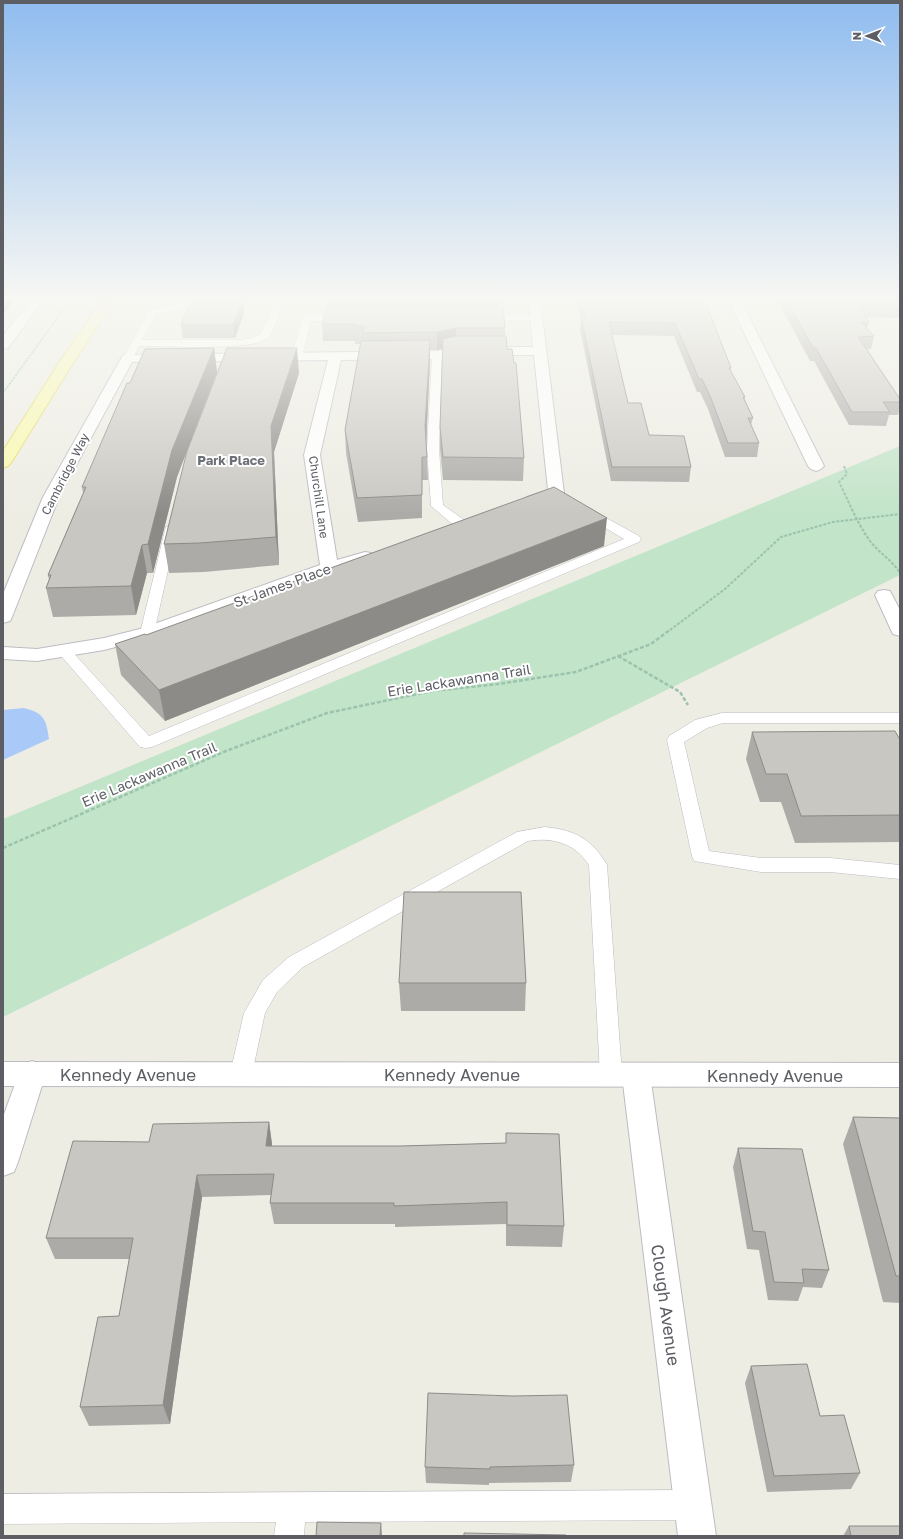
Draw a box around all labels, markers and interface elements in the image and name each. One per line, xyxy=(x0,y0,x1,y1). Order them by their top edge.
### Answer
north arrow xyxy=(847,16,887,56)
text: N xyxy=(850,32,863,40)
street label: Cambridge Way xyxy=(38,430,92,517)
district label: Park Place xyxy=(197,452,265,468)
street label: Churchill Lane xyxy=(306,455,332,539)
street label: St James Place xyxy=(231,560,333,610)
street label: Erie Lackawanna Trail xyxy=(386,660,532,700)
street label: Erie Lackawanna Trail xyxy=(79,738,219,810)
street label: Kennedy Avenue xyxy=(60,1064,196,1085)
street label: Kennedy Avenue xyxy=(384,1064,520,1085)
street label: Kennedy Avenue xyxy=(707,1065,843,1086)
street label: Clough Avenue xyxy=(647,1243,685,1367)

